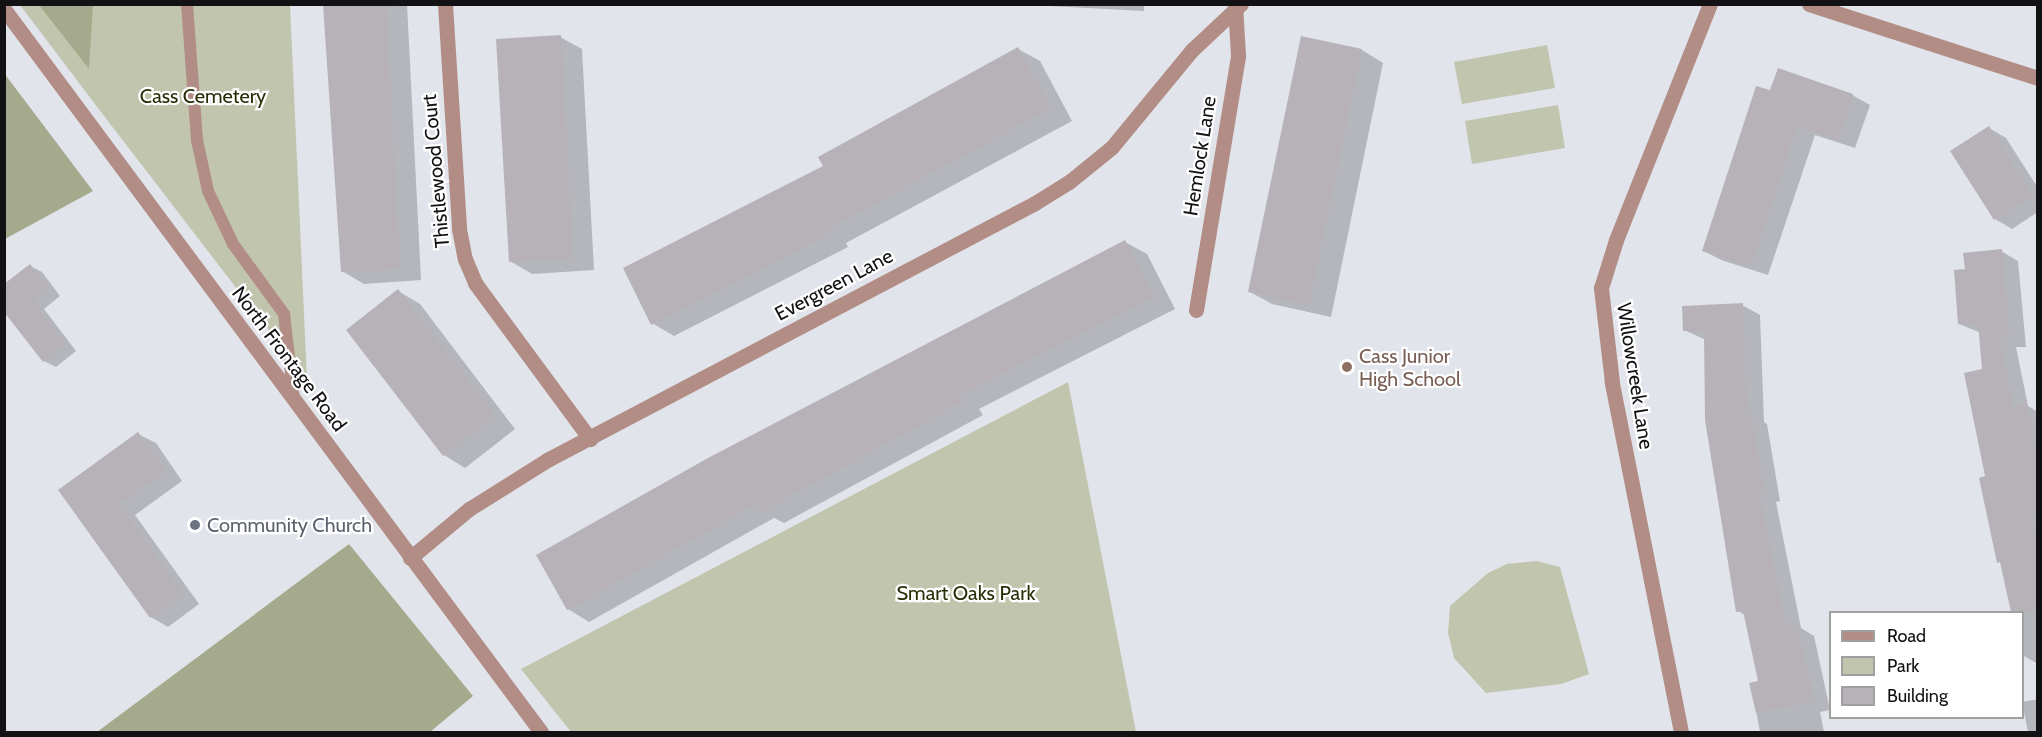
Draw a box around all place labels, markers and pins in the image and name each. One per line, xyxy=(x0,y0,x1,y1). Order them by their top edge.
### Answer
place label: Cass Junior High School xyxy=(1359,344,1461,391)
marker: Cass Junior High School xyxy=(1340,360,1354,374)
place label: Community Church xyxy=(207,513,372,537)
marker: Community Church xyxy=(188,518,202,532)

